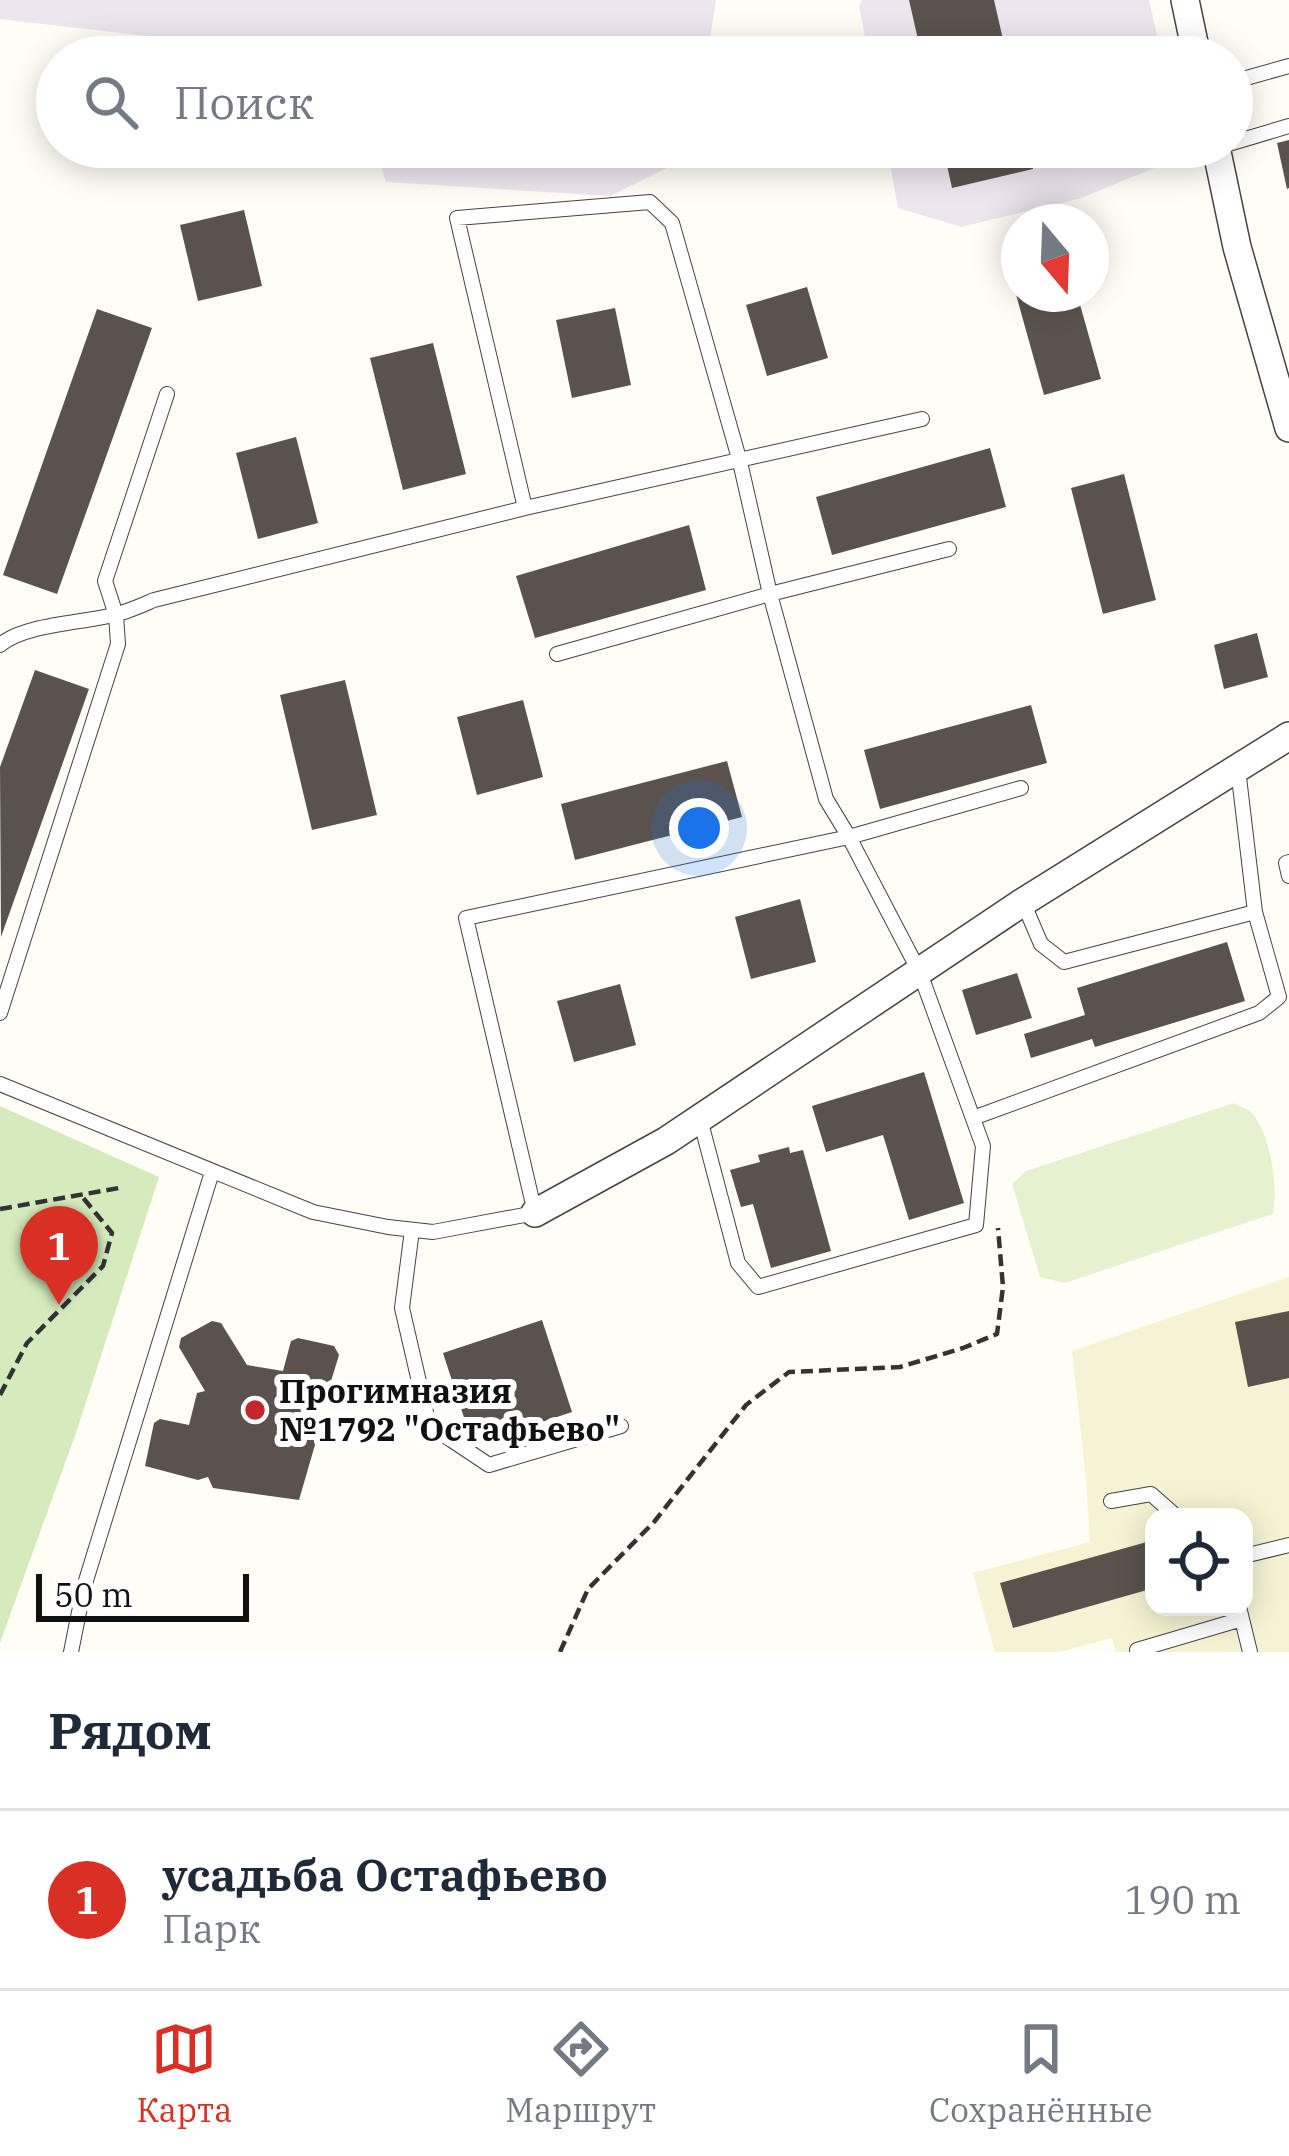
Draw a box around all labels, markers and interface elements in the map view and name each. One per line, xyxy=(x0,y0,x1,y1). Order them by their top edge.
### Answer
search box xyxy=(36,36,1253,168)
icon: search xyxy=(78,69,144,135)
text: Поиск xyxy=(174,73,314,131)
north arrow xyxy=(1001,204,1109,312)
your location xyxy=(669,798,729,858)
pin: 1 xyxy=(20,1206,98,1305)
place label: Прогимназия №1792 "Остафьево" xyxy=(279,1369,620,1450)
marker: Прогимназия №1792 "Остафьево" xyxy=(242,1397,268,1423)
map controls xyxy=(1145,1508,1253,1616)
button: locate xyxy=(1145,1508,1253,1616)
scale bar xyxy=(36,1568,249,1621)
text: 50 m xyxy=(54,1573,133,1616)
text: Рядом xyxy=(48,1697,212,1763)
text: усадьба Остафьево xyxy=(162,1845,608,1903)
text: 1 xyxy=(75,1874,99,1925)
text: 190 m xyxy=(1125,1874,1241,1925)
text: Парк xyxy=(162,1903,261,1954)
tab: Карта xyxy=(136,2016,232,2131)
tab: Маршрут xyxy=(505,2016,656,2131)
tab: Сохранённые xyxy=(929,2016,1153,2131)

